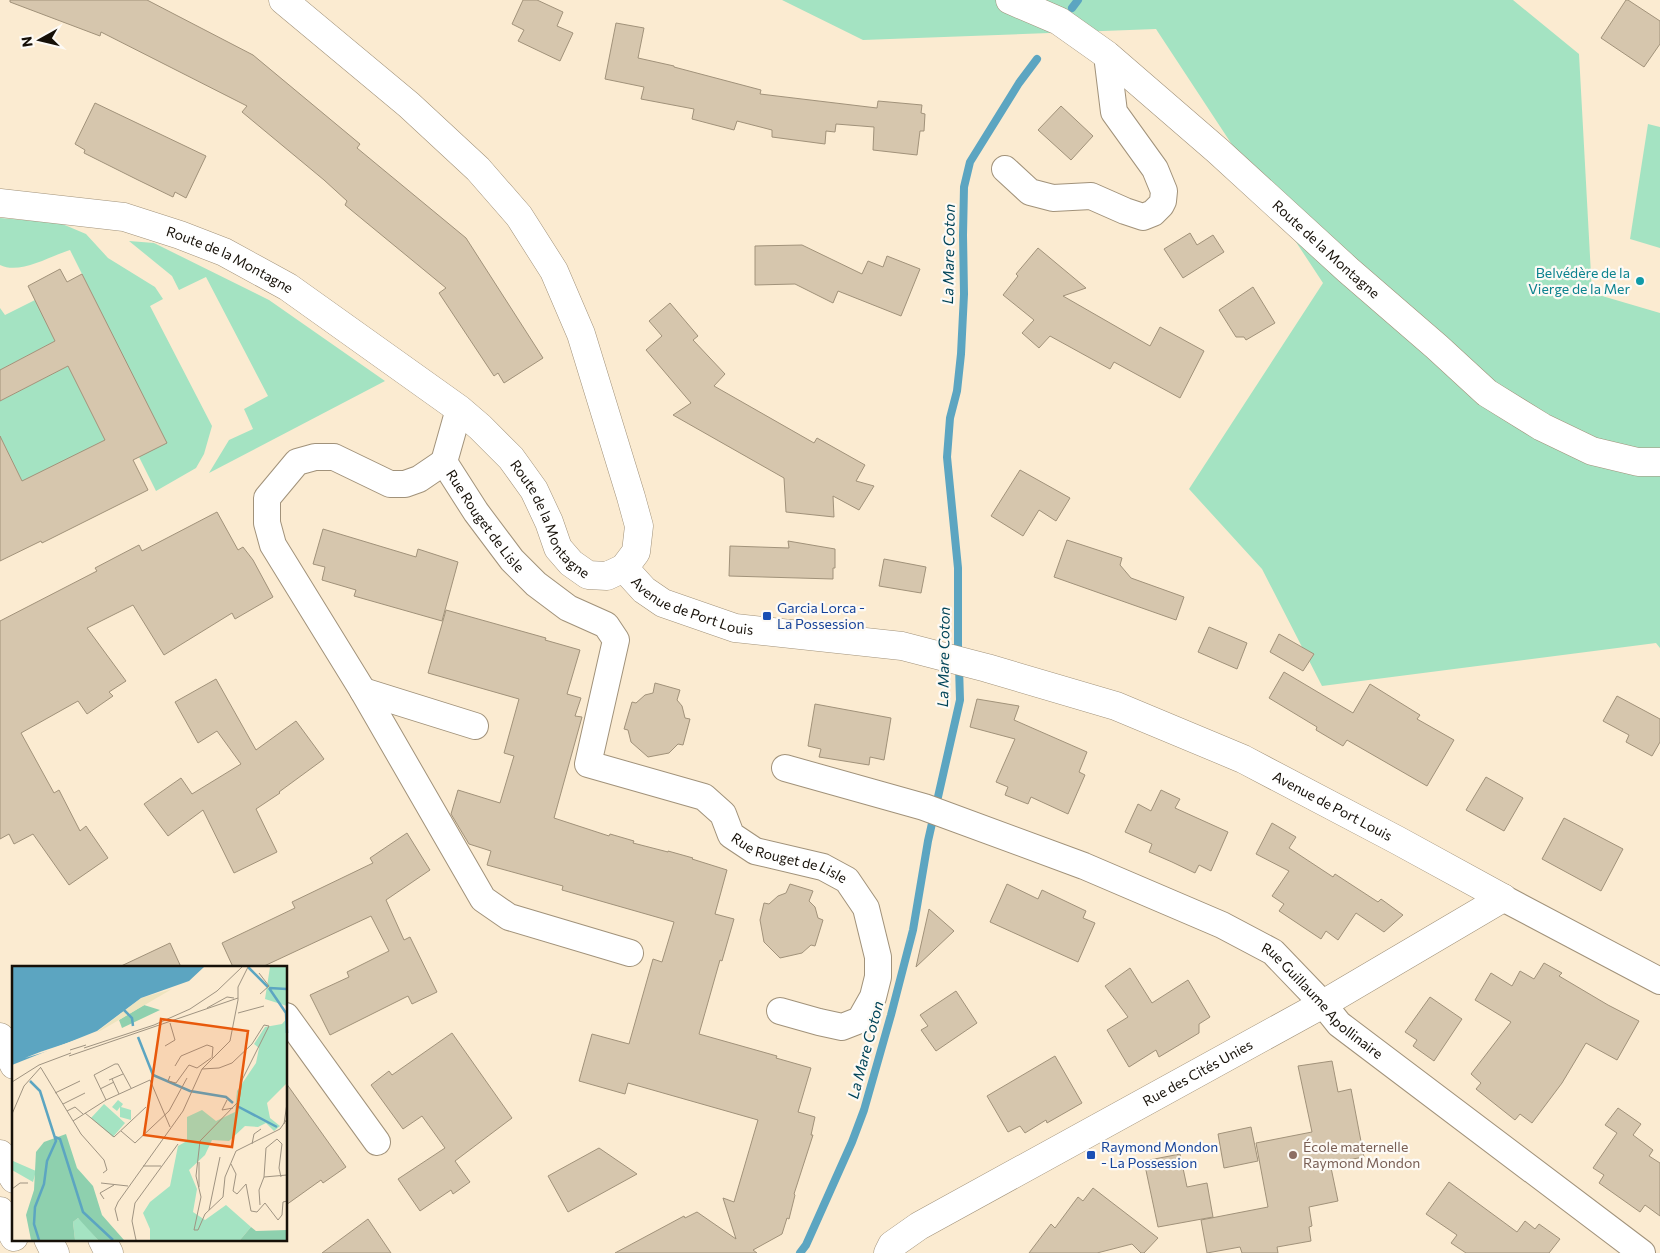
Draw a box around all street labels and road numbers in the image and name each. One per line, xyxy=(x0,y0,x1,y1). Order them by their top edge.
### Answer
street label: Route de la Montagne xyxy=(1269,196,1383,302)
street label: Route de la Montagne xyxy=(164,222,297,296)
street label: Route de la Montagne xyxy=(507,456,593,582)
street label: Rue Rouget de Lisle xyxy=(443,466,528,576)
street label: Avenue de Port Louis xyxy=(628,573,754,638)
street label: Avenue de Port Louis xyxy=(1270,767,1395,844)
street label: Rue Rouget de Lisle xyxy=(728,829,850,886)
street label: Rue Guillaume Apollinaire xyxy=(1259,939,1386,1062)
street label: Rue des Cités Unies xyxy=(1140,1035,1255,1109)

